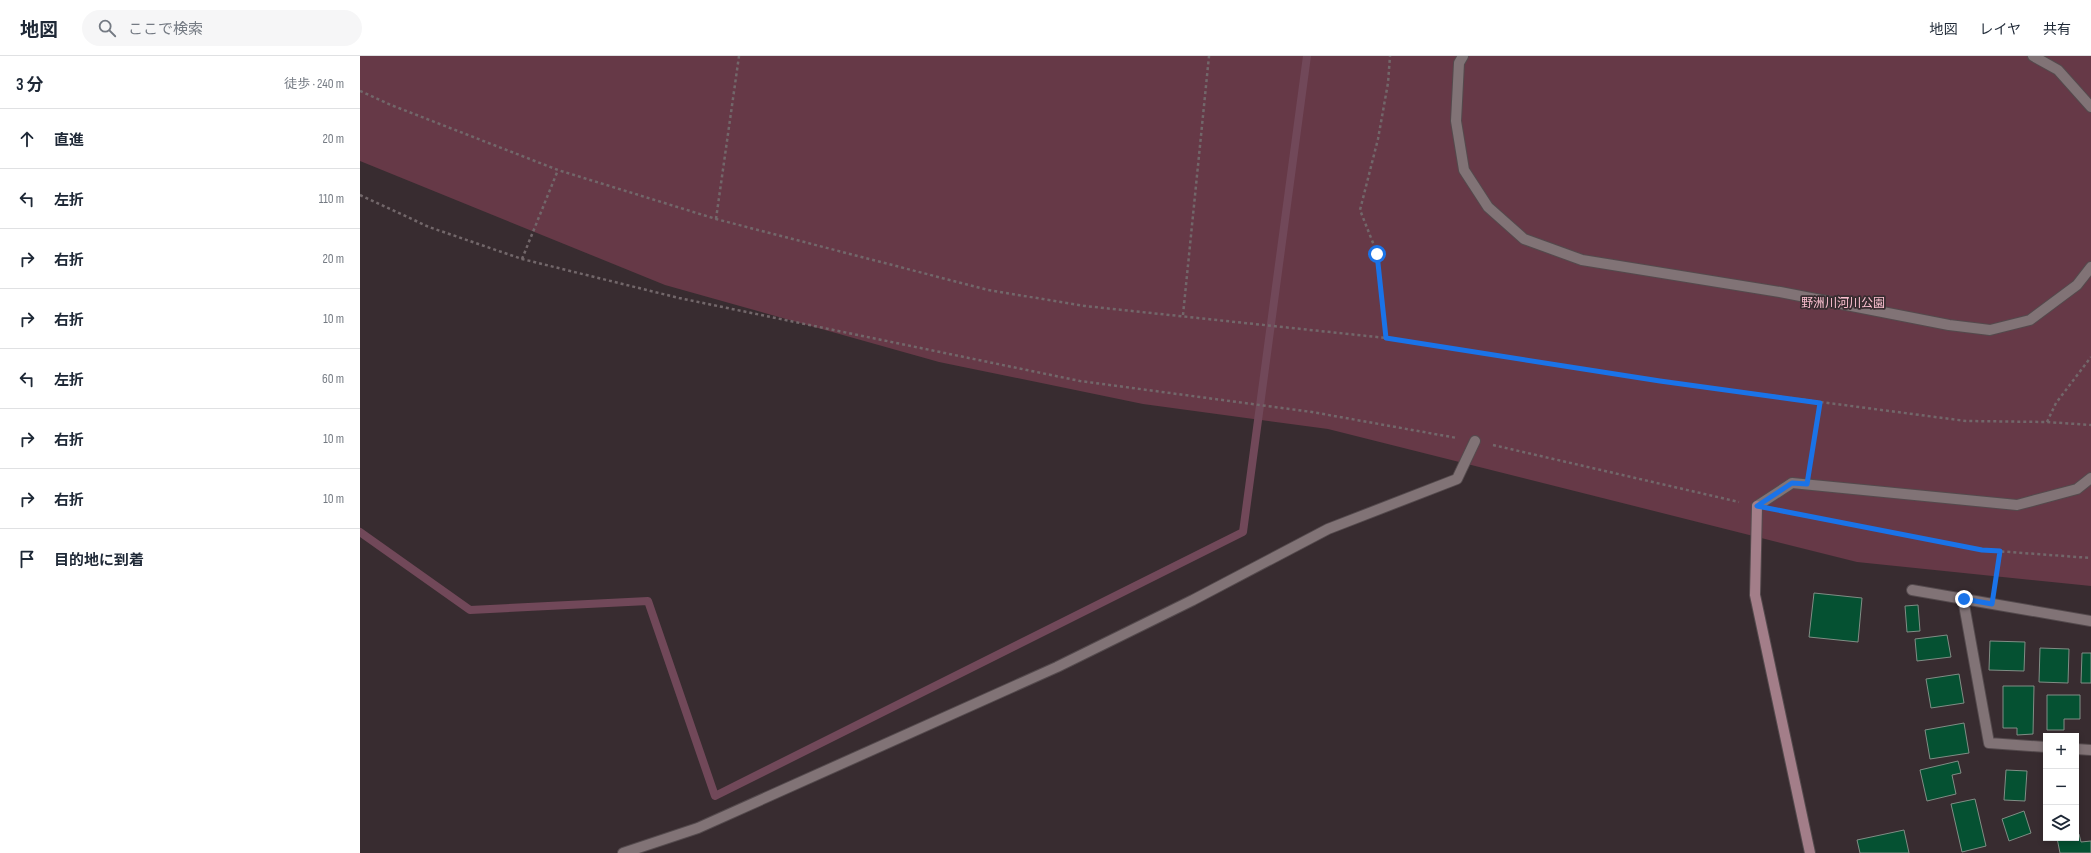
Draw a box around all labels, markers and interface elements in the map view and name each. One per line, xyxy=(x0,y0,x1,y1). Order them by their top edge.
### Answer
search box xyxy=(82,10,362,46)
icon: search xyxy=(96,17,118,39)
text: 地図 xyxy=(20,19,58,42)
text: ここで検索 xyxy=(128,20,203,39)
text: 地図 xyxy=(1929,21,1957,38)
text: レイヤ xyxy=(1979,21,2021,38)
text: 共有 xyxy=(2043,21,2071,38)
text: 3 分 xyxy=(16,75,43,95)
text: 徒歩 · 240 m xyxy=(284,76,344,92)
icon: ahead xyxy=(16,128,38,150)
text: 直進 xyxy=(54,131,84,150)
text: 20 m xyxy=(322,131,344,147)
icon: left xyxy=(16,188,38,210)
text: 左折 xyxy=(54,191,84,210)
text: 110 m xyxy=(319,191,344,207)
route start xyxy=(1368,245,1386,263)
icon: right xyxy=(16,248,38,270)
text: 右折 xyxy=(54,251,84,270)
text: 20 m xyxy=(322,251,344,267)
park label: 野洲川河川公園 xyxy=(1801,296,1885,311)
icon: right xyxy=(16,308,38,330)
text: 右折 xyxy=(54,311,84,330)
text: 10 m xyxy=(323,311,344,327)
icon: left xyxy=(16,368,38,390)
text: 左折 xyxy=(54,371,84,390)
text: 60 m xyxy=(322,371,344,387)
icon: right xyxy=(16,428,38,450)
text: 右折 xyxy=(54,431,84,450)
text: 10 m xyxy=(323,431,344,447)
icon: right xyxy=(16,488,38,510)
text: 右折 xyxy=(54,491,84,510)
text: 10 m xyxy=(323,491,344,507)
icon: arrive xyxy=(16,548,38,570)
text: 目的地に到着 xyxy=(54,551,144,570)
route end xyxy=(1955,590,1973,608)
map controls xyxy=(2043,733,2079,841)
button: + xyxy=(2043,733,2079,769)
button: − xyxy=(2043,769,2079,805)
button: layers xyxy=(2043,805,2079,841)

